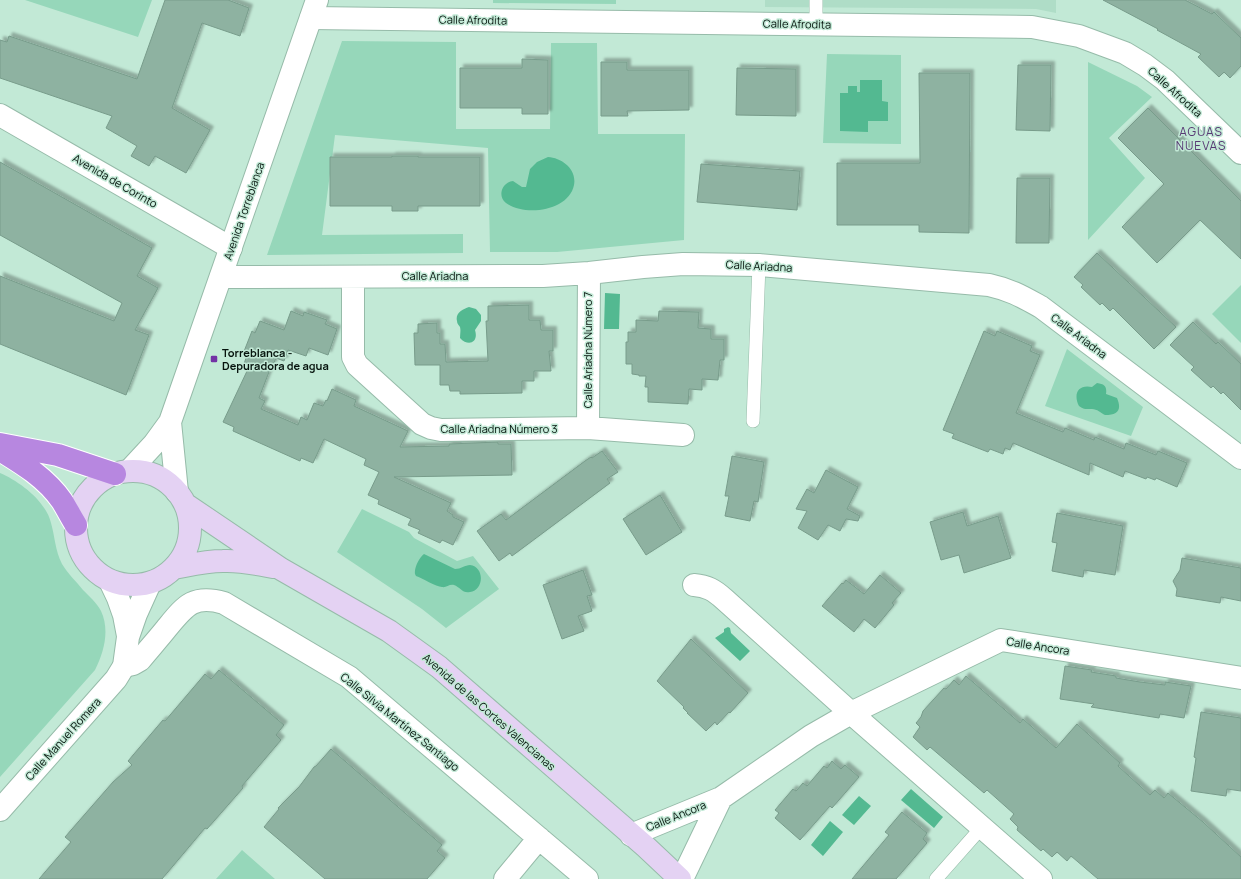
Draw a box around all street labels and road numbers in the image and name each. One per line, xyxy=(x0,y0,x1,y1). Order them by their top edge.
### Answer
street label: Calle Afrodita xyxy=(439,11,507,28)
street label: Calle Afrodita xyxy=(763,15,831,32)
street label: Calle Afrodita xyxy=(1145,63,1206,120)
street label: Avenida de Corinto xyxy=(70,150,161,211)
street label: Avenida Torreblanca xyxy=(220,160,267,262)
street label: Calle Ariadna xyxy=(725,256,793,275)
street label: Calle Ariadna xyxy=(402,268,468,283)
street label: Calle Ariadna Número 7 xyxy=(580,292,595,408)
street label: Calle Ariadna xyxy=(1048,310,1110,362)
street label: Calle Ariadna Número 3 xyxy=(440,421,558,436)
street label: Calle Ancora xyxy=(1006,633,1071,658)
street label: Avenida de las Cortes Valencianas xyxy=(420,650,559,774)
street label: Calle Silvia Martínez Santiago xyxy=(338,669,463,775)
street label: Calle Manuel Romera xyxy=(21,694,104,783)
street label: Calle Ancora xyxy=(644,797,708,834)

